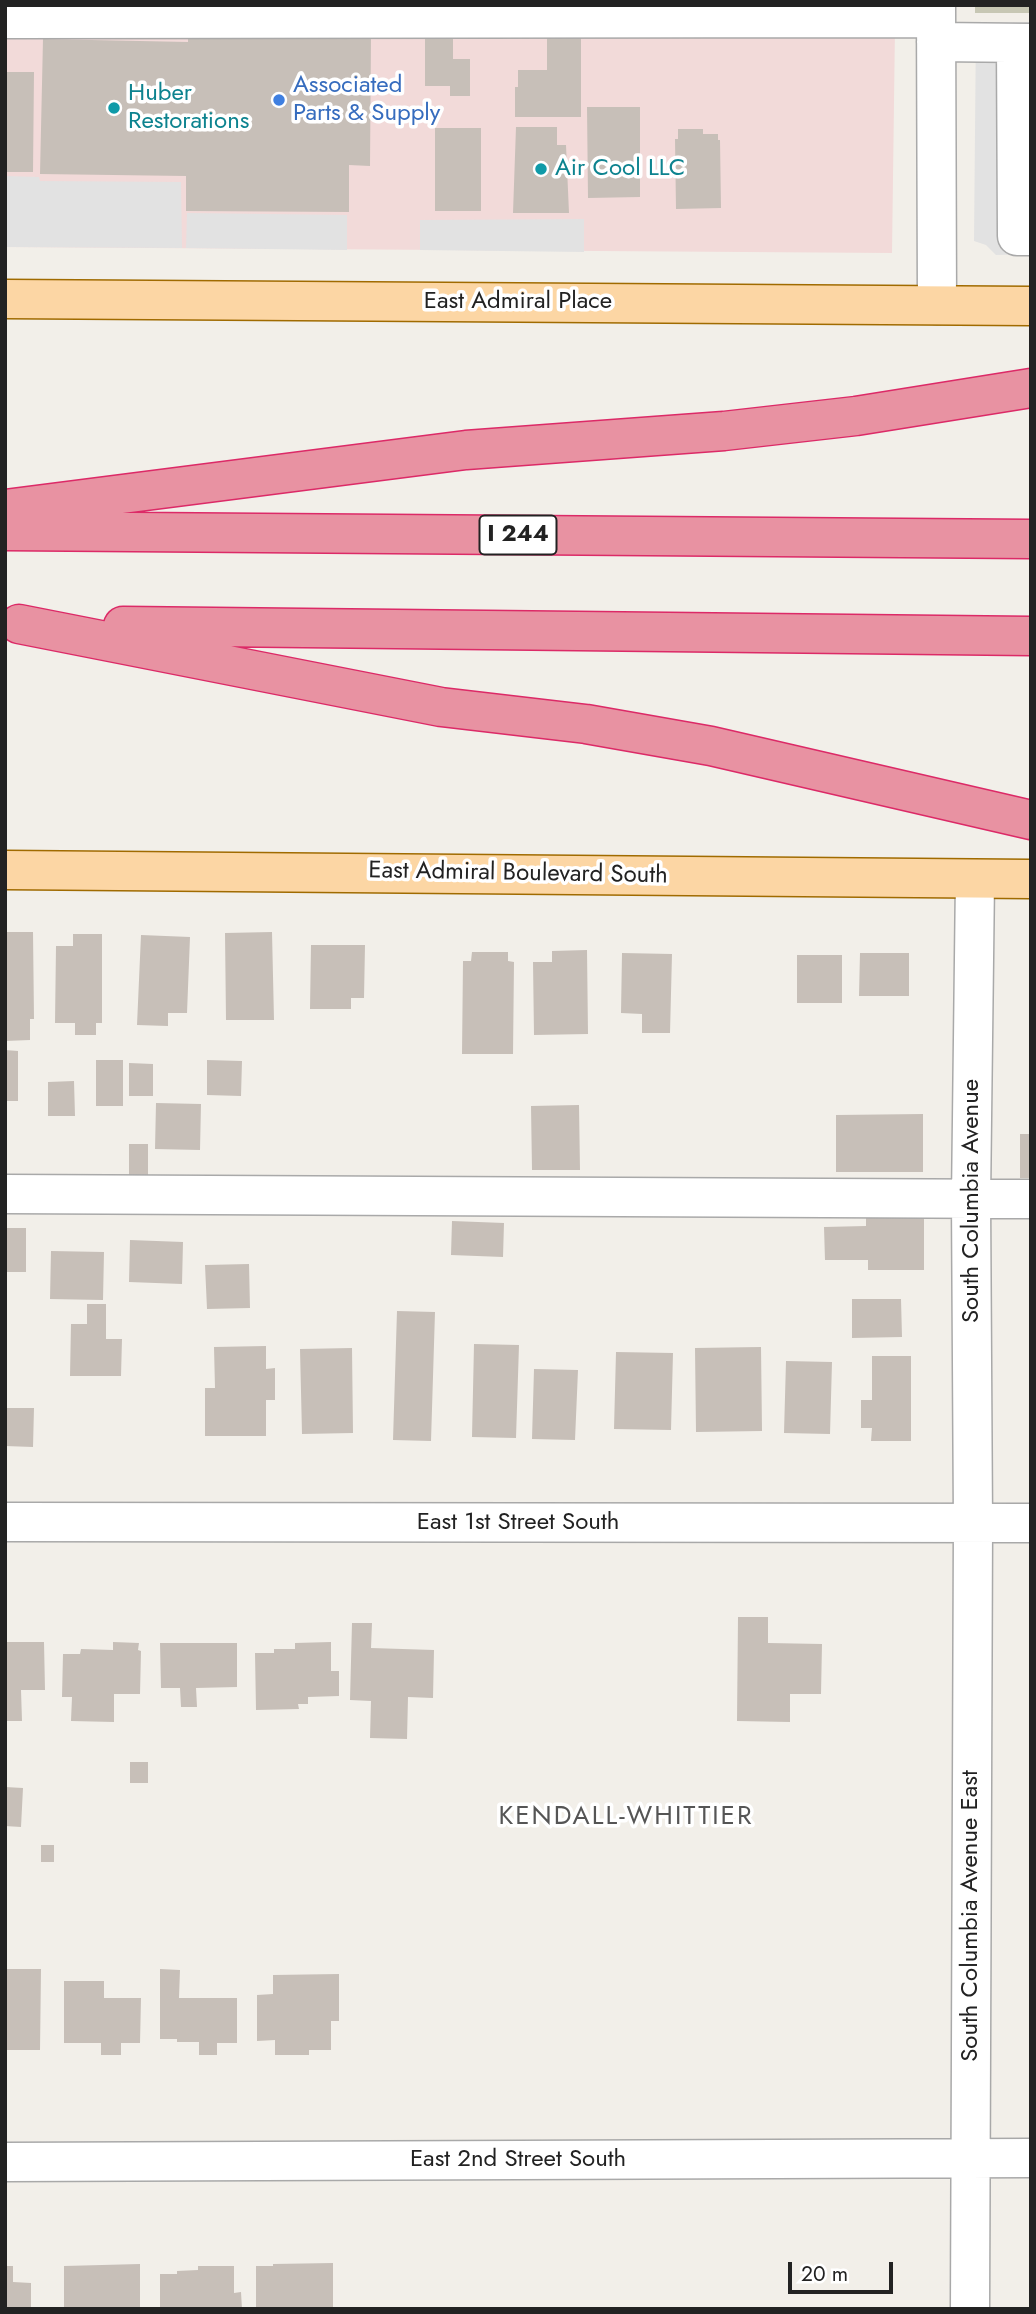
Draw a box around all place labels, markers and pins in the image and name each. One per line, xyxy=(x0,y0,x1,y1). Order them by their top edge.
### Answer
place label: Associated Parts & Supply xyxy=(293,72,440,128)
place label: Huber Restorations xyxy=(128,80,249,136)
marker: Associated Parts & Supply xyxy=(271,92,287,108)
marker: Huber Restorations xyxy=(106,100,122,116)
place label: Air Cool LLC xyxy=(555,155,685,183)
marker: Air Cool LLC xyxy=(533,161,549,177)

